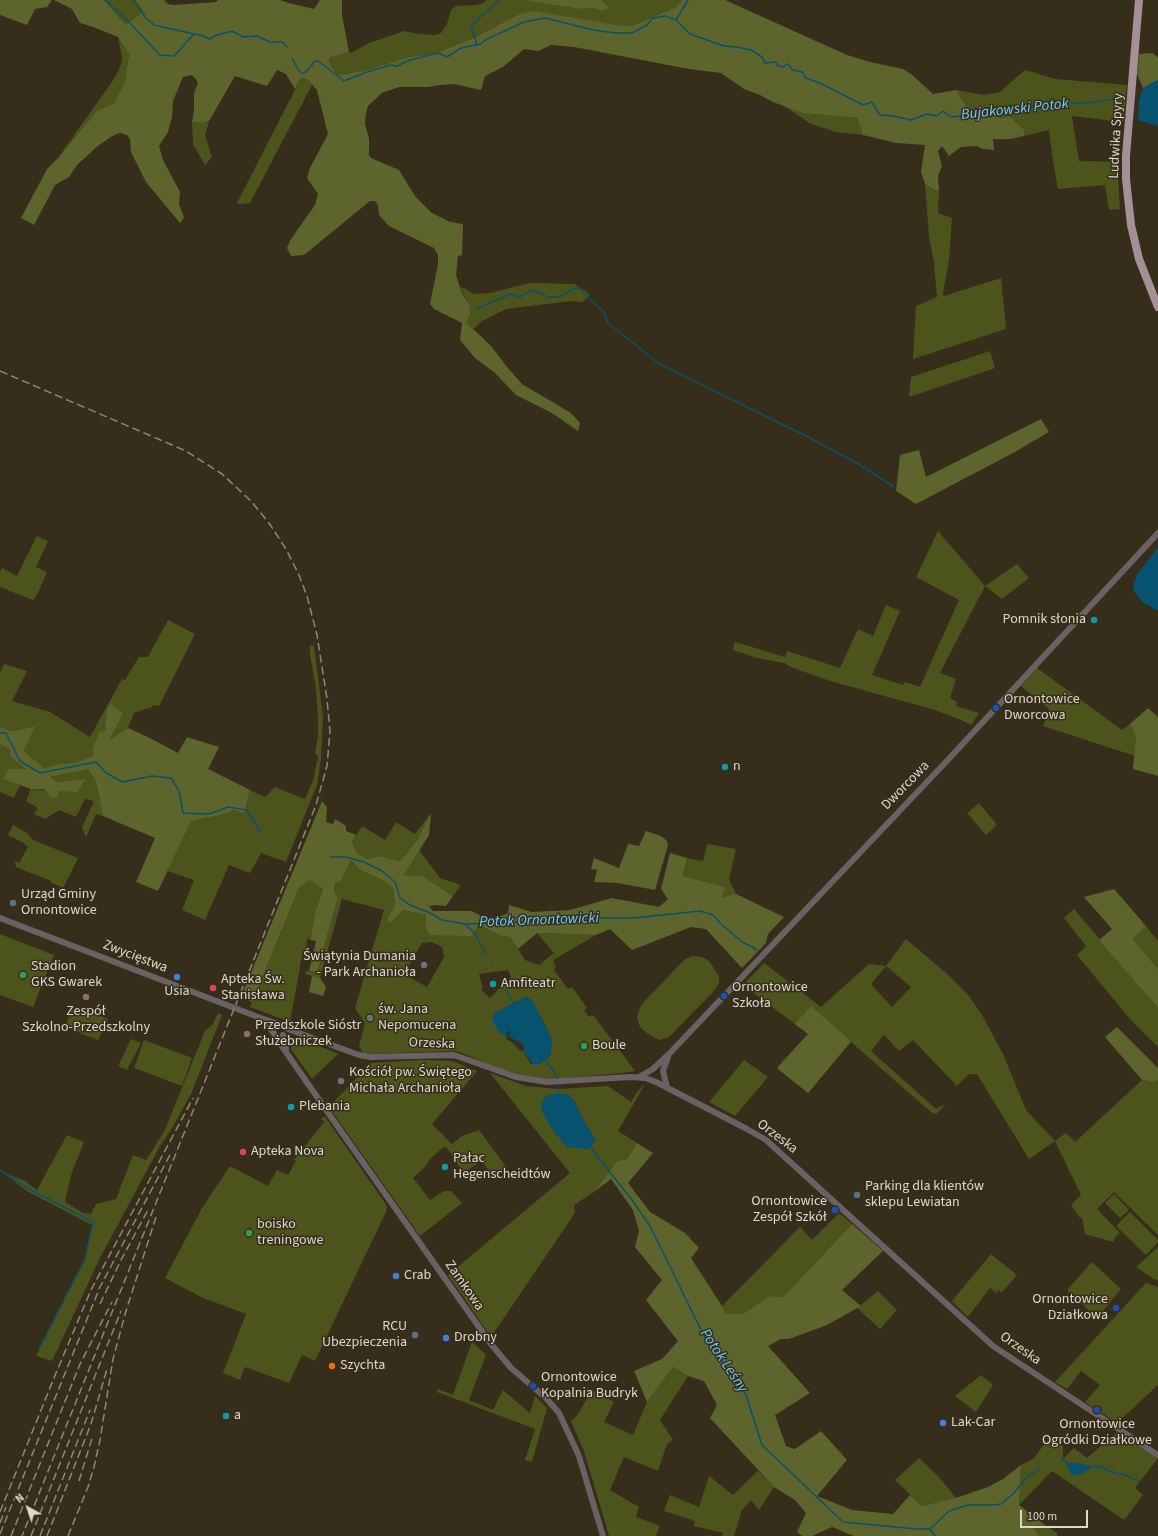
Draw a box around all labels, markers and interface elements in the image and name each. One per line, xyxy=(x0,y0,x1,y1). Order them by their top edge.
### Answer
street label: Ludwika Spyry xyxy=(1106,93,1128,179)
water label: Bujakowski Potok xyxy=(960,95,1070,125)
place label: Pomnik słonia xyxy=(1003,612,1086,628)
marker: Pomnik słonia xyxy=(1089,615,1099,625)
place label: Ornontowice Dworcowa xyxy=(1004,692,1080,724)
marker: Ornontowice Dworcowa xyxy=(991,703,1001,713)
street label: Dworcowa xyxy=(879,758,933,814)
place label: n xyxy=(733,759,741,775)
marker: n xyxy=(720,762,730,772)
place label: Urząd Gminy Ornontowice xyxy=(21,887,97,920)
marker: Urząd Gminy Ornontowice xyxy=(8,898,18,908)
water label: Potok Ornontowicki xyxy=(479,910,599,932)
street label: Zwycięstwa xyxy=(100,937,170,977)
place label: Świątynia Dumania - Park Archanioła xyxy=(303,949,416,982)
place label: Stadion GKS Gwarek xyxy=(31,959,102,992)
marker: Świątynia Dumania - Park Archanioła xyxy=(419,960,429,970)
marker: Stadion GKS Gwarek xyxy=(18,970,28,980)
marker: Usia xyxy=(172,972,182,982)
place label: Apteka Św. Stanisława xyxy=(221,972,285,1004)
place label: Amfiteatr xyxy=(501,976,555,992)
marker: Amfiteatr xyxy=(488,979,498,989)
place label: Ornontowice Szkoła xyxy=(732,980,808,1012)
marker: Apteka Św. Stanisława xyxy=(208,983,218,993)
place label: Usia xyxy=(164,984,190,1000)
marker: Ornontowice Szkoła xyxy=(719,991,729,1001)
marker: Zespół Szkolno-Przedszkolny xyxy=(81,992,91,1002)
place label: św. Jana Nepomucena xyxy=(378,1002,456,1034)
place label: Zespół Szkolno-Przedszkolny xyxy=(22,1004,150,1036)
marker: św. Jana Nepomucena xyxy=(365,1013,375,1023)
place label: Przedszkole Sióstr Służebniczek xyxy=(255,1018,361,1050)
marker: Przedszkole Sióstr Służebniczek xyxy=(242,1029,252,1039)
street label: Orzeska xyxy=(408,1035,456,1053)
place label: Boule xyxy=(592,1038,626,1054)
marker: Boule xyxy=(579,1041,589,1051)
place label: Kościół pw. Świętego Michała Archanioła xyxy=(349,1065,472,1098)
marker: Kościół pw. Świętego Michała Archanioła xyxy=(336,1076,346,1086)
place label: Plebania xyxy=(299,1099,350,1115)
marker: Plebania xyxy=(286,1102,296,1112)
street label: Orzeska xyxy=(753,1116,801,1158)
place label: Apteka Nova xyxy=(251,1144,324,1160)
marker: Apteka Nova xyxy=(238,1147,248,1157)
place label: Pałac Hegenscheidtów xyxy=(453,1151,551,1184)
marker: Pałac Hegenscheidtów xyxy=(440,1162,450,1172)
place label: Parking dla klientów sklepu Lewiatan xyxy=(865,1179,984,1212)
marker: Parking dla klientów sklepu Lewiatan xyxy=(852,1190,862,1200)
place label: Ornontowice Zespół Szkół xyxy=(751,1194,827,1226)
marker: Ornontowice Zespół Szkół xyxy=(830,1205,840,1215)
place label: boisko treningowe xyxy=(257,1217,324,1250)
marker: boisko treningowe xyxy=(244,1228,254,1238)
street label: Zamkowa xyxy=(441,1258,487,1314)
place label: Crab xyxy=(404,1268,431,1284)
marker: Crab xyxy=(391,1271,401,1281)
place label: Ornontowice Działkowa xyxy=(1032,1292,1108,1324)
marker: Ornontowice Działkowa xyxy=(1111,1303,1121,1313)
place label: RCU Ubezpieczenia xyxy=(322,1319,407,1352)
water label: Potok Leśny xyxy=(695,1326,751,1396)
street label: Orzeska xyxy=(996,1329,1044,1369)
marker: RCU Ubezpieczenia xyxy=(410,1330,420,1340)
place label: Drobny xyxy=(454,1330,497,1346)
marker: Drobny xyxy=(441,1333,451,1343)
place label: Szychta xyxy=(340,1358,385,1374)
marker: Szychta xyxy=(327,1361,337,1371)
place label: Ornontowice Kopalnia Budryk xyxy=(541,1370,638,1402)
marker: Ornontowice Kopalnia Budryk xyxy=(528,1381,538,1391)
marker: Ornontowice Ogródki Działkowe xyxy=(1092,1405,1102,1415)
place label: a xyxy=(234,1408,241,1424)
marker: a xyxy=(221,1411,231,1421)
place label: Lak-Car xyxy=(951,1415,995,1431)
place label: Ornontowice Ogródki Działkowe xyxy=(1042,1417,1152,1450)
marker: Lak-Car xyxy=(938,1418,948,1428)
north arrow xyxy=(8,1488,48,1528)
text: N xyxy=(12,1490,28,1507)
scale bar xyxy=(1022,1502,1090,1528)
text: 100 m xyxy=(1027,1508,1057,1525)

